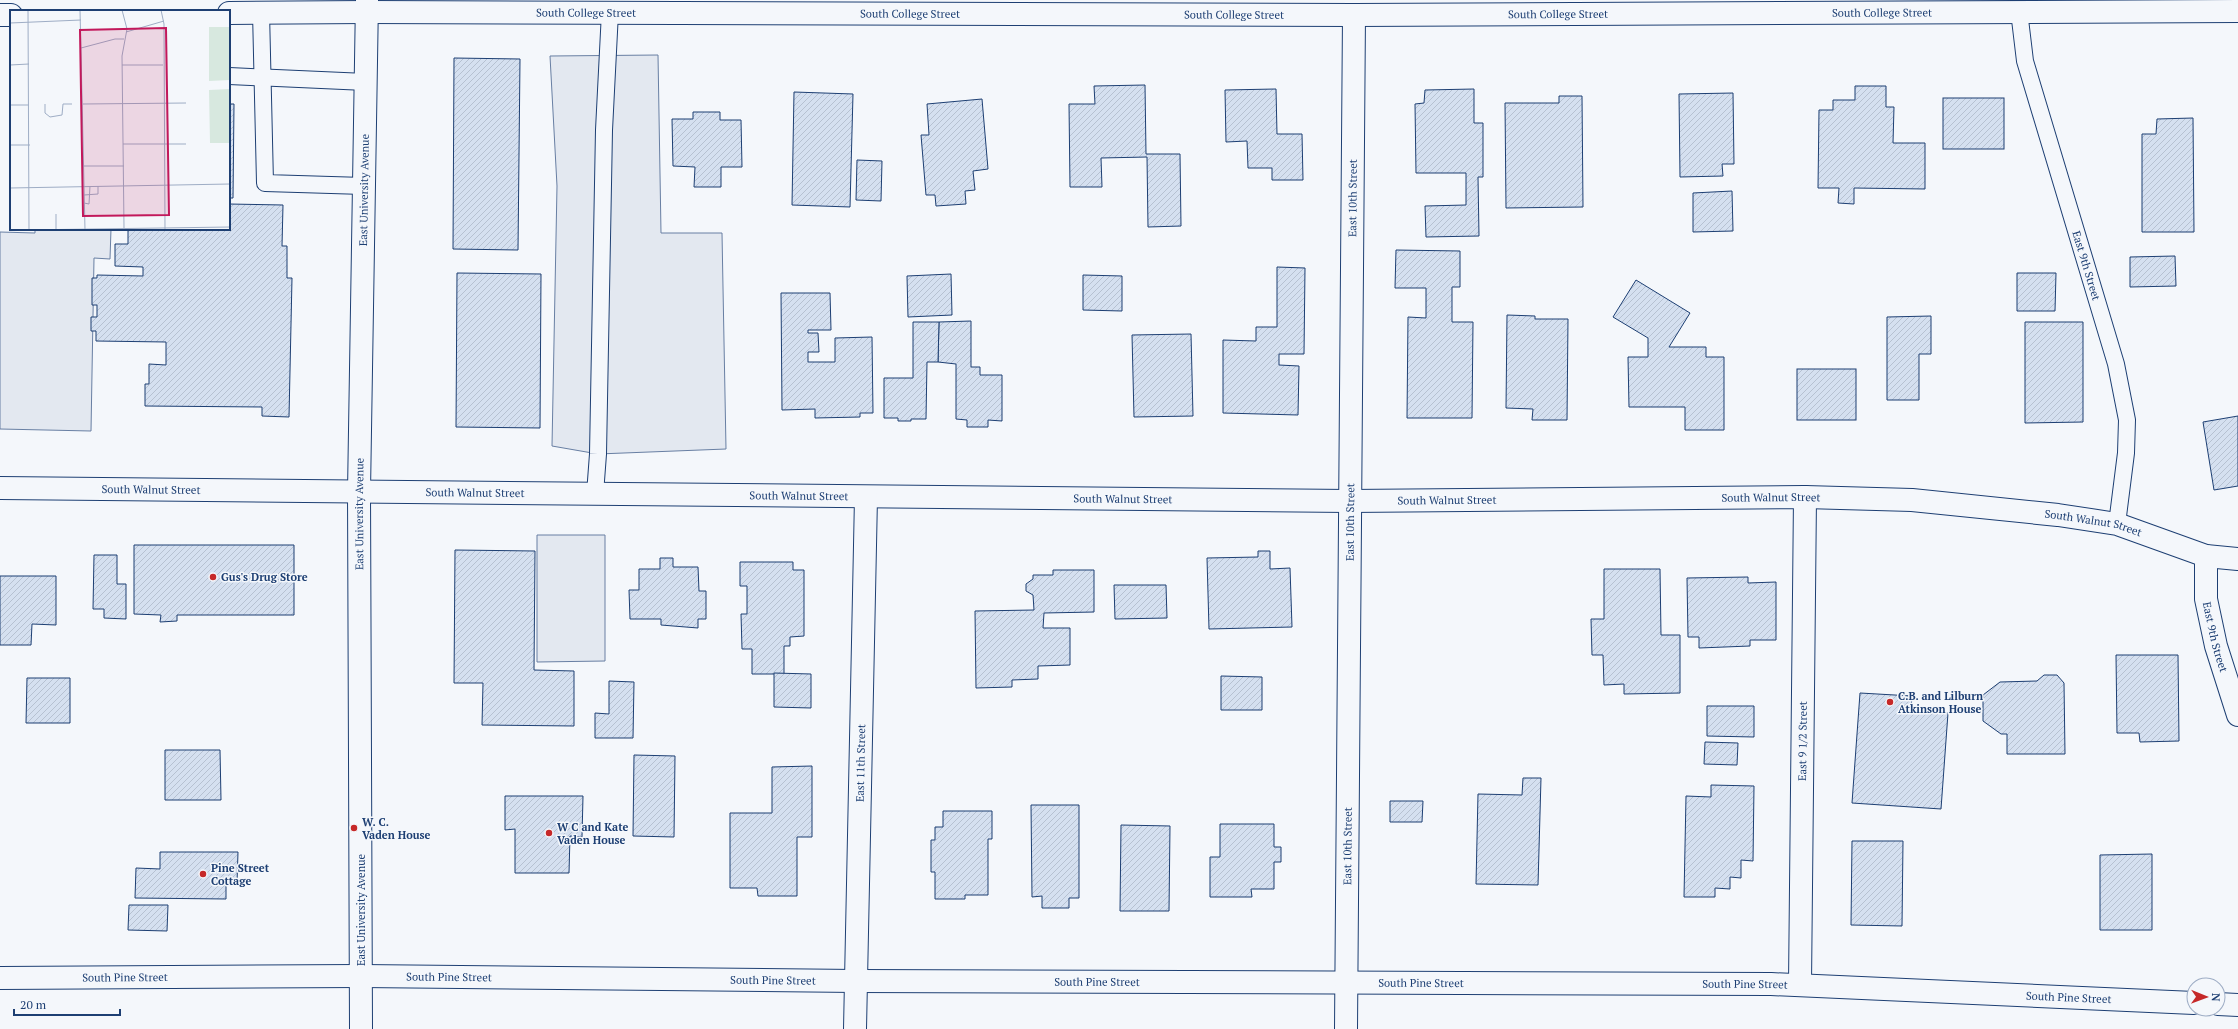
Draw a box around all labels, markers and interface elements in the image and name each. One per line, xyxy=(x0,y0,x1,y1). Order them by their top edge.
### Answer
street label: South College Street xyxy=(1832,5,1932,20)
street label: South College Street xyxy=(536,6,636,20)
street label: South College Street xyxy=(860,6,960,21)
street label: South College Street xyxy=(1184,7,1284,22)
street label: South College Street xyxy=(1508,7,1608,21)
inset map xyxy=(10,10,230,230)
street label: East University Avenue xyxy=(356,133,372,246)
street label: East 10th Street xyxy=(1345,159,1360,237)
street label: East 9th Street xyxy=(2069,229,2104,302)
street label: East University Avenue xyxy=(352,457,367,570)
street label: South Walnut Street xyxy=(101,482,201,497)
street label: East 10th Street xyxy=(1343,483,1357,561)
street label: South Walnut Street xyxy=(425,485,525,500)
street label: South Walnut Street xyxy=(749,488,849,503)
street label: South Walnut Street xyxy=(1721,490,1821,505)
street label: South Walnut Street xyxy=(1073,491,1173,506)
street label: South Walnut Street xyxy=(1397,493,1497,508)
street label: South Walnut Street xyxy=(2044,507,2144,539)
place label: Gus's Drug Store xyxy=(221,570,308,584)
marker: Gus's Drug Store xyxy=(208,572,218,582)
street label: East 9th Street xyxy=(2200,600,2231,674)
place label: C.B. and Lilburn Atkinson House xyxy=(1898,689,1983,716)
marker: C.B. and Lilburn Atkinson House xyxy=(1885,697,1895,707)
street label: East 9 1/2 Street xyxy=(1795,701,1810,781)
street label: East 11th Street xyxy=(853,724,868,802)
street label: East 10th Street xyxy=(1340,807,1355,885)
place label: W. C. Vaden House xyxy=(362,815,431,842)
place label: W C and Kate Vaden House xyxy=(557,820,629,847)
marker: W. C. Vaden House xyxy=(349,823,359,833)
marker: W C and Kate Vaden House xyxy=(544,828,554,838)
street label: East University Avenue xyxy=(354,854,368,966)
place label: Pine Street Cottage xyxy=(211,861,270,888)
marker: Pine Street Cottage xyxy=(198,869,208,879)
street label: South Pine Street xyxy=(406,969,492,984)
street label: South Pine Street xyxy=(82,970,168,985)
street label: South Pine Street xyxy=(730,973,816,988)
street label: South Pine Street xyxy=(1054,975,1140,989)
street label: South Pine Street xyxy=(1378,976,1464,990)
street label: South Pine Street xyxy=(1702,977,1788,992)
north arrow xyxy=(2186,977,2226,1017)
street label: South Pine Street xyxy=(2026,988,2112,1006)
scale bar xyxy=(14,991,120,1017)
text: N xyxy=(2209,993,2223,1002)
text: 20 m xyxy=(20,997,47,1012)

